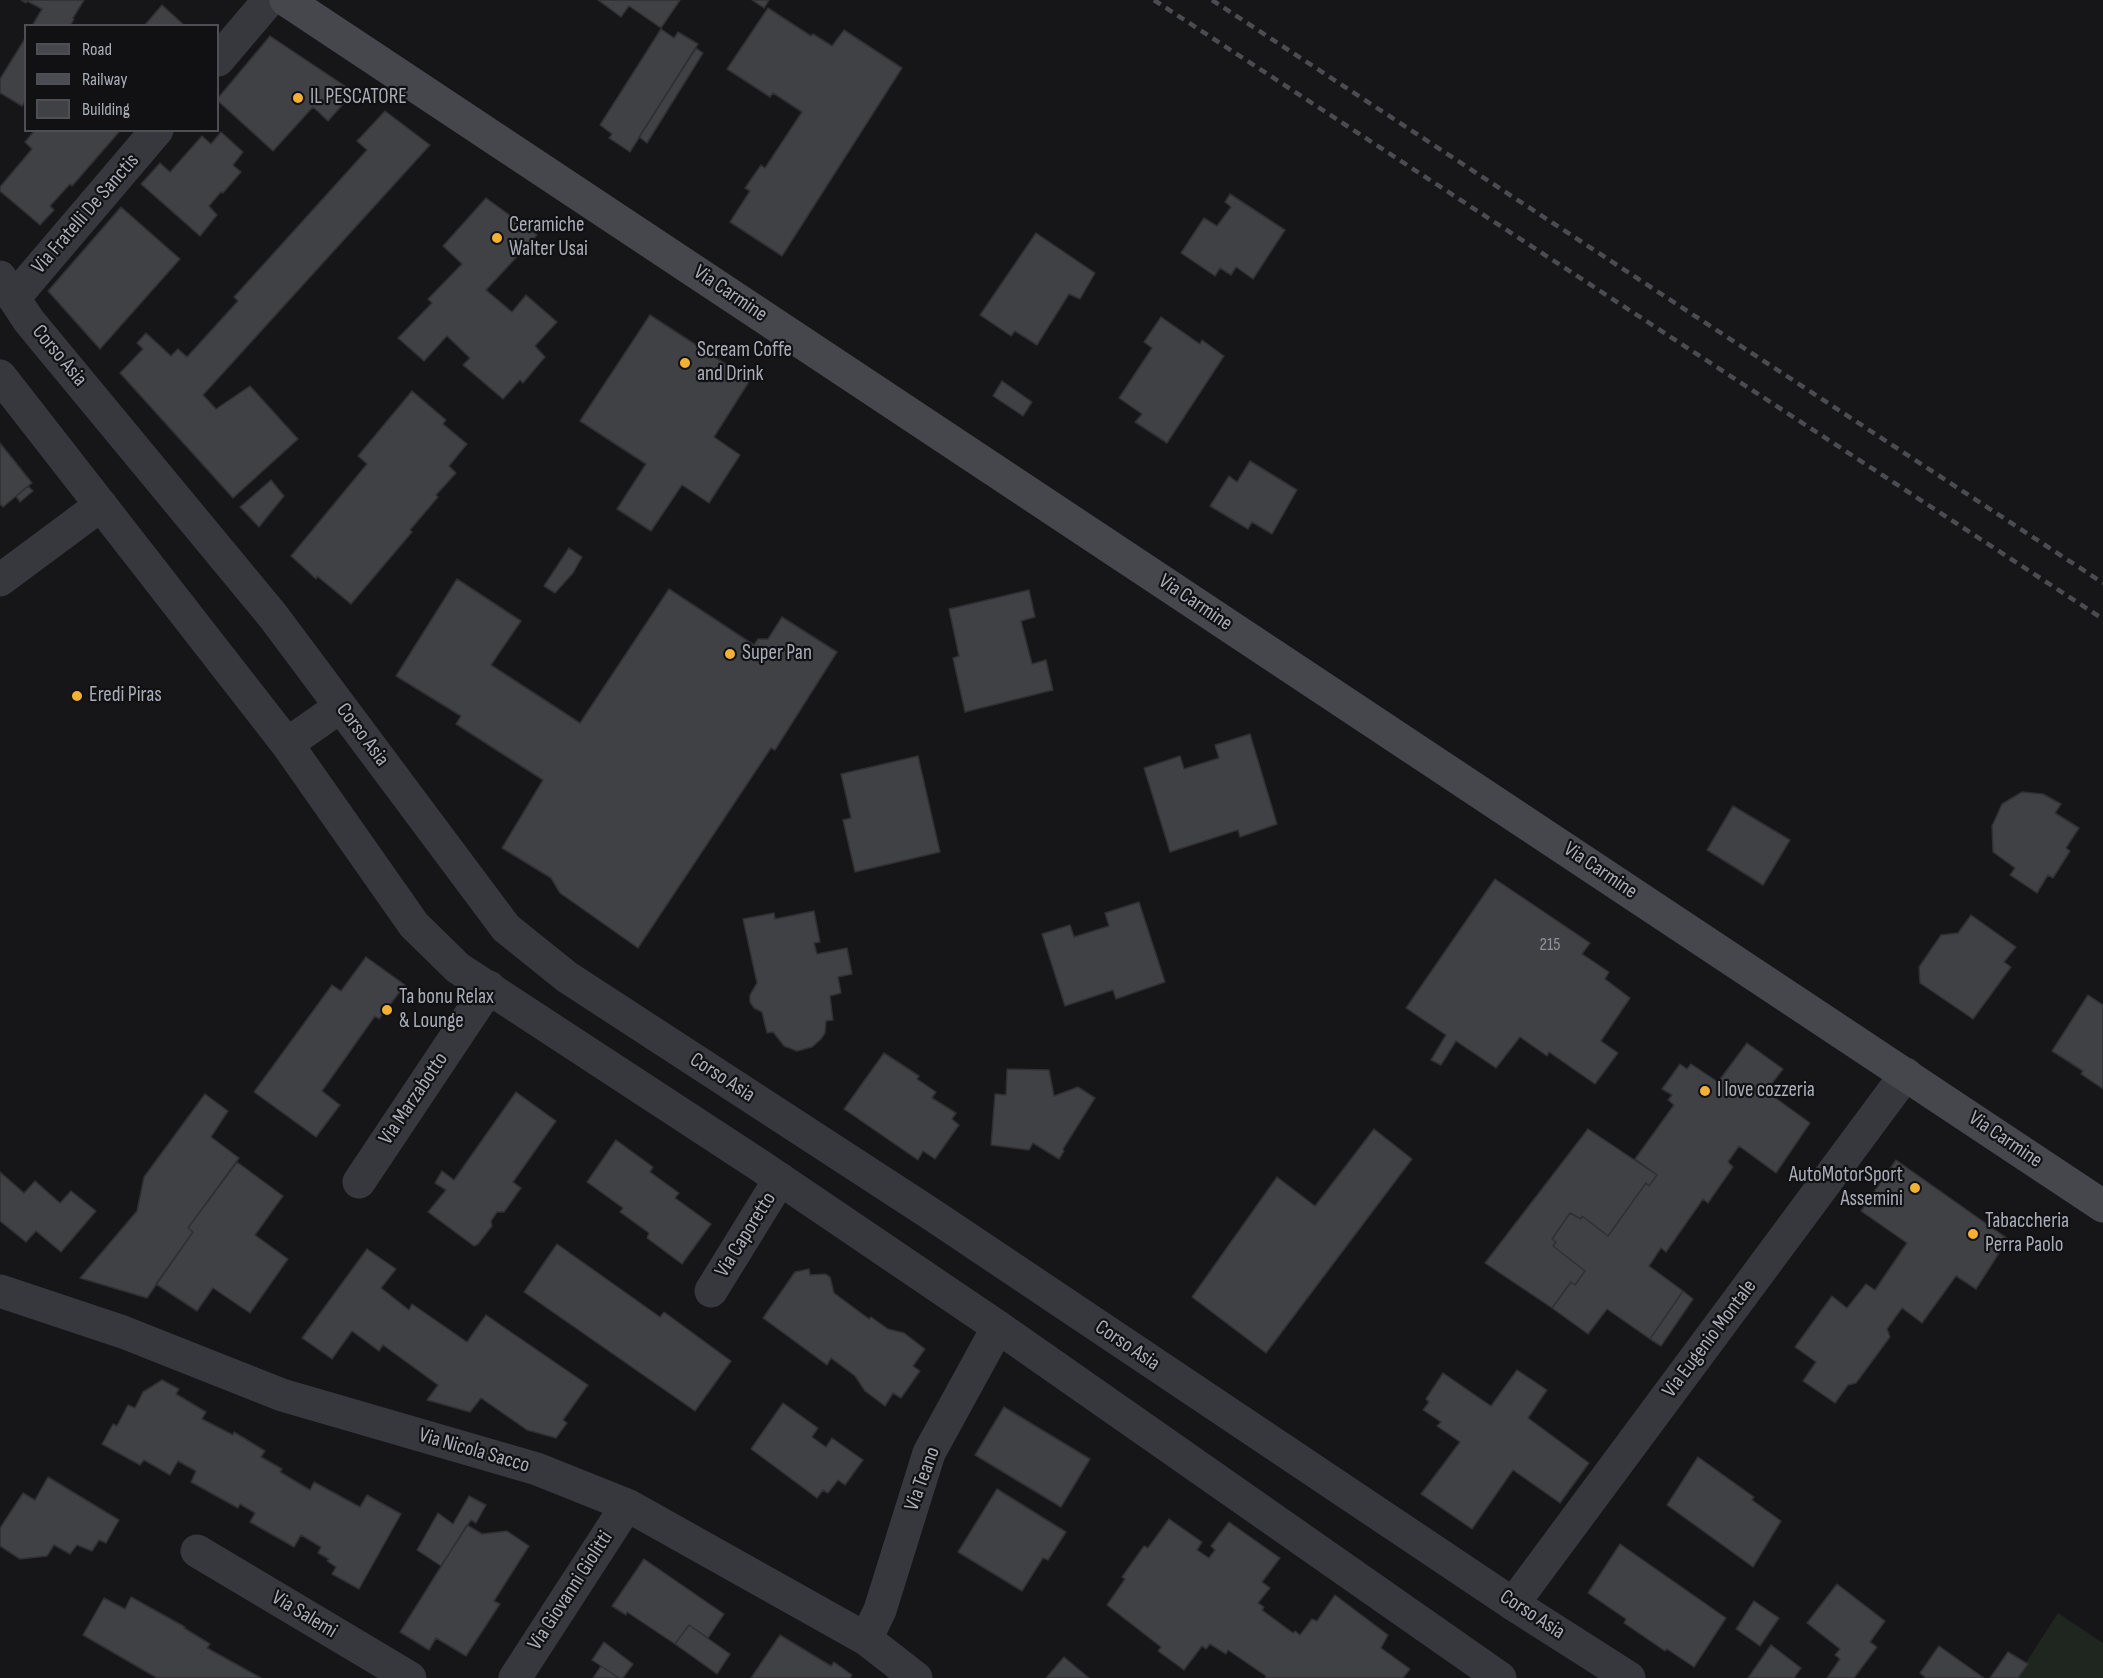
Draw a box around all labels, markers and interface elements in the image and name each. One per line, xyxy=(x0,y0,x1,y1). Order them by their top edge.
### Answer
legend xyxy=(24,24,219,132)
text: Road xyxy=(82,39,112,60)
text: Railway xyxy=(82,69,127,90)
place label: IL PESCATORE xyxy=(310,85,407,111)
marker: IL PESCATORE xyxy=(291,91,305,105)
text: Building xyxy=(82,99,130,120)
street label: Via Fratelli De Sanctis xyxy=(27,149,145,279)
place label: Ceramiche Walter Usai xyxy=(509,213,588,263)
marker: Ceramiche Walter Usai xyxy=(490,231,504,245)
street label: Via Carmine xyxy=(688,260,772,328)
street label: Corso Asia xyxy=(26,320,92,392)
place label: Scream Coffe and Drink xyxy=(697,338,792,388)
marker: Scream Coffe and Drink xyxy=(678,356,692,370)
street label: Via Carmine xyxy=(1153,569,1237,637)
place label: Super Pan xyxy=(742,641,812,667)
marker: Super Pan xyxy=(723,647,737,661)
place label: Eredi Piras xyxy=(89,683,162,709)
marker: Eredi Piras xyxy=(70,689,84,703)
street label: Corso Asia xyxy=(330,698,394,772)
street label: Via Carmine xyxy=(1558,837,1642,905)
house number: 215 xyxy=(1540,934,1560,956)
place label: Ta bonu Relax & Lounge xyxy=(399,985,494,1035)
marker: Ta bonu Relax & Lounge xyxy=(380,1003,394,1017)
street label: Via Marzabotto xyxy=(374,1048,454,1150)
street label: Corso Asia xyxy=(685,1048,759,1108)
place label: I love cozzeria xyxy=(1717,1078,1815,1104)
marker: I love cozzeria xyxy=(1698,1084,1712,1098)
street label: Via Carmine xyxy=(1963,1106,2047,1174)
place label: AutoMotorSport Assemini xyxy=(1789,1163,1903,1213)
marker: AutoMotorSport Assemini xyxy=(1908,1181,1922,1195)
street label: Via Caporetto xyxy=(710,1188,782,1282)
place label: Tabaccheria Perra Paolo xyxy=(1985,1209,2069,1259)
marker: Tabaccheria Perra Paolo xyxy=(1966,1227,1980,1241)
street label: Via Eugenio Montale xyxy=(1658,1275,1762,1403)
street label: Corso Asia xyxy=(1090,1315,1164,1377)
street label: Via Nicola Sacco xyxy=(416,1423,532,1479)
street label: Via Teano xyxy=(900,1444,946,1514)
street label: Via Giovanni Giolitti xyxy=(523,1527,619,1655)
street label: Corso Asia xyxy=(1495,1585,1569,1645)
street label: Via Salemi xyxy=(267,1586,341,1644)

